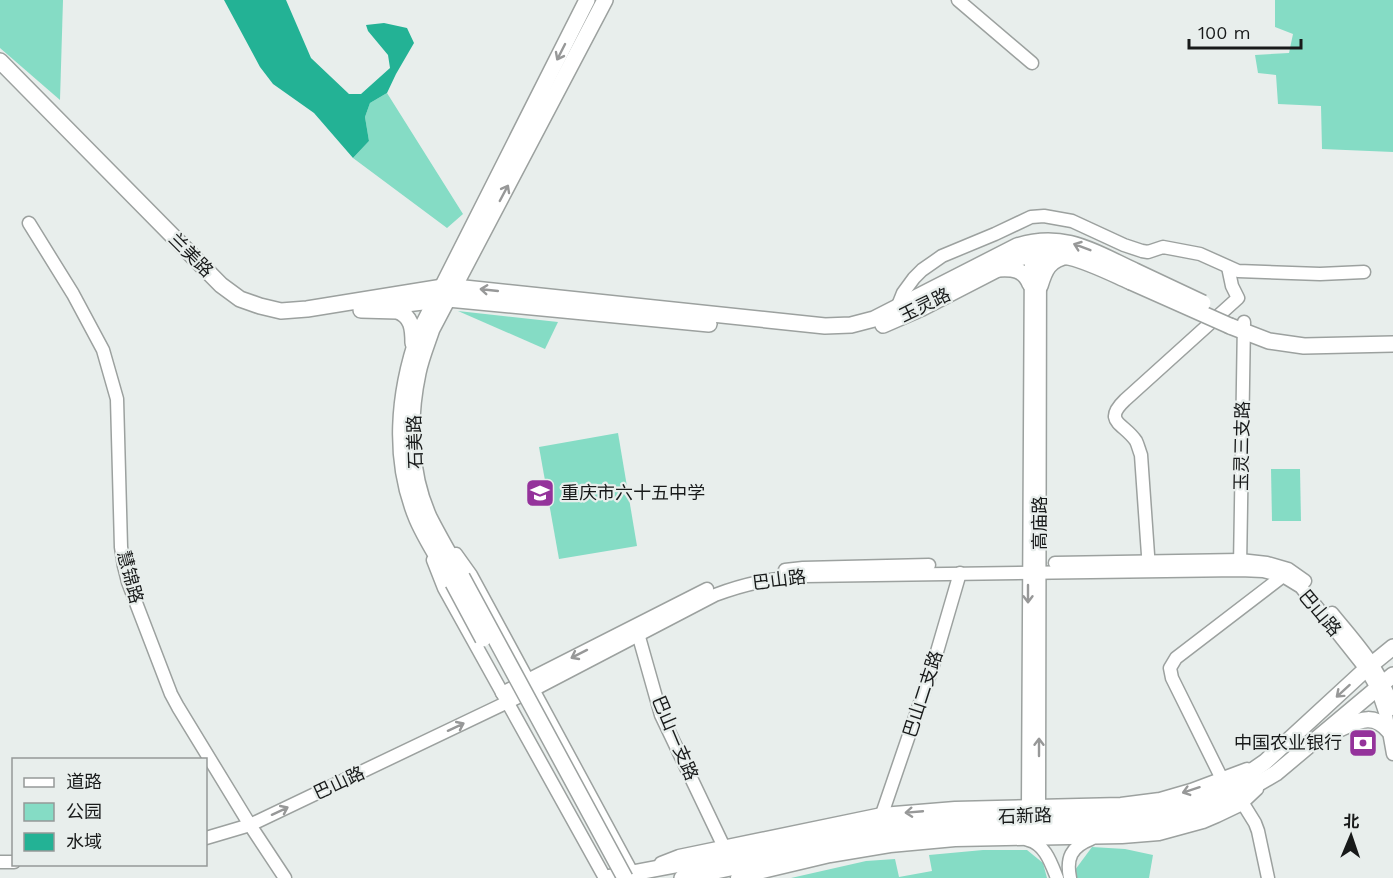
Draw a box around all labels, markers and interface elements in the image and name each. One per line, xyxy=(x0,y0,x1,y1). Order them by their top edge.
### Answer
scale bar xyxy=(1189,12,1302,50)
text: 100 m xyxy=(1198,22,1251,43)
one-way arrow xyxy=(554,43,566,61)
one-way arrow xyxy=(499,184,510,202)
street label: 兰美路 xyxy=(165,228,218,281)
one-way arrow xyxy=(1073,241,1092,252)
street label: 玉灵路 xyxy=(896,283,954,326)
one-way arrow xyxy=(480,284,500,295)
street label: 玉灵三支路 xyxy=(1230,401,1253,491)
street label: 石美路 xyxy=(403,415,426,469)
school or university icon: 重庆市六十五中学 xyxy=(524,477,556,509)
place label: 重庆市六十五中学 xyxy=(561,482,705,503)
street label: 高庙路 xyxy=(1029,496,1050,550)
street label: 慧锦路 xyxy=(113,548,148,606)
street label: 巴山路 xyxy=(751,566,807,593)
one-way arrow xyxy=(1022,584,1034,604)
street label: 巴山路 xyxy=(1295,585,1346,640)
street label: 巴山二支路 xyxy=(899,648,946,740)
one-way arrow xyxy=(570,649,588,660)
one-way arrow xyxy=(1336,684,1351,698)
street label: 巴山一支路 xyxy=(648,692,703,783)
one-way arrow xyxy=(447,721,465,733)
bank icon: 中国农业银行 xyxy=(1347,727,1379,759)
place label: 中国农业银行 xyxy=(1234,732,1342,753)
one-way arrow xyxy=(1033,738,1045,758)
legend xyxy=(12,758,207,866)
street label: 巴山路 xyxy=(310,762,368,803)
text: 道路 xyxy=(66,771,102,792)
one-way arrow xyxy=(1182,785,1201,796)
text: 公园 xyxy=(66,801,102,822)
one-way arrow xyxy=(271,804,289,816)
street label: 石新路 xyxy=(998,804,1052,827)
one-way arrow xyxy=(904,806,924,817)
north arrow xyxy=(1321,806,1381,866)
text: 北 xyxy=(1343,812,1360,831)
text: 水域 xyxy=(66,831,102,852)

